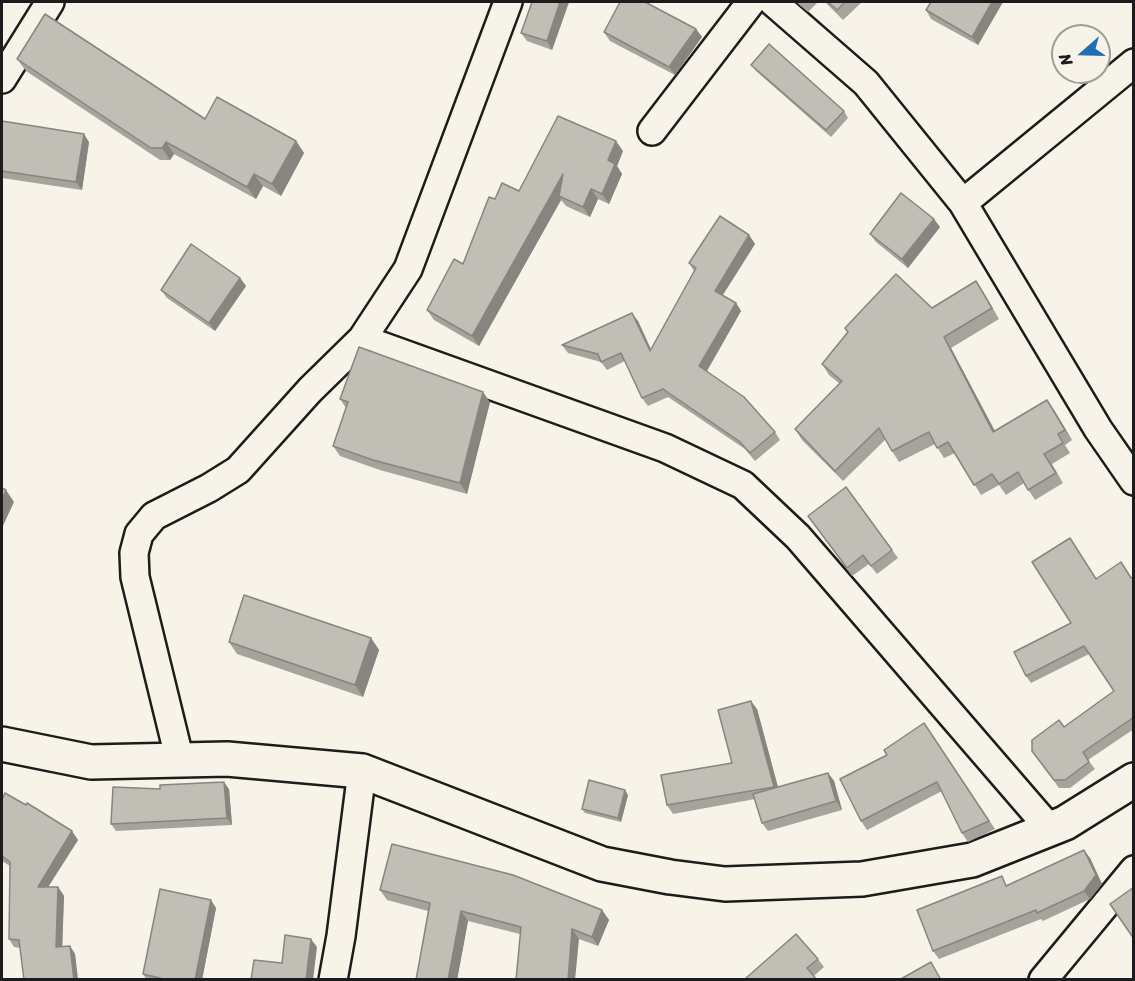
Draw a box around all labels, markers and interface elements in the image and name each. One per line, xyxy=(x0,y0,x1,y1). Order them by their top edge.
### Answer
north arrow xyxy=(1051,24,1111,84)
text: N xyxy=(1050,49,1081,70)

